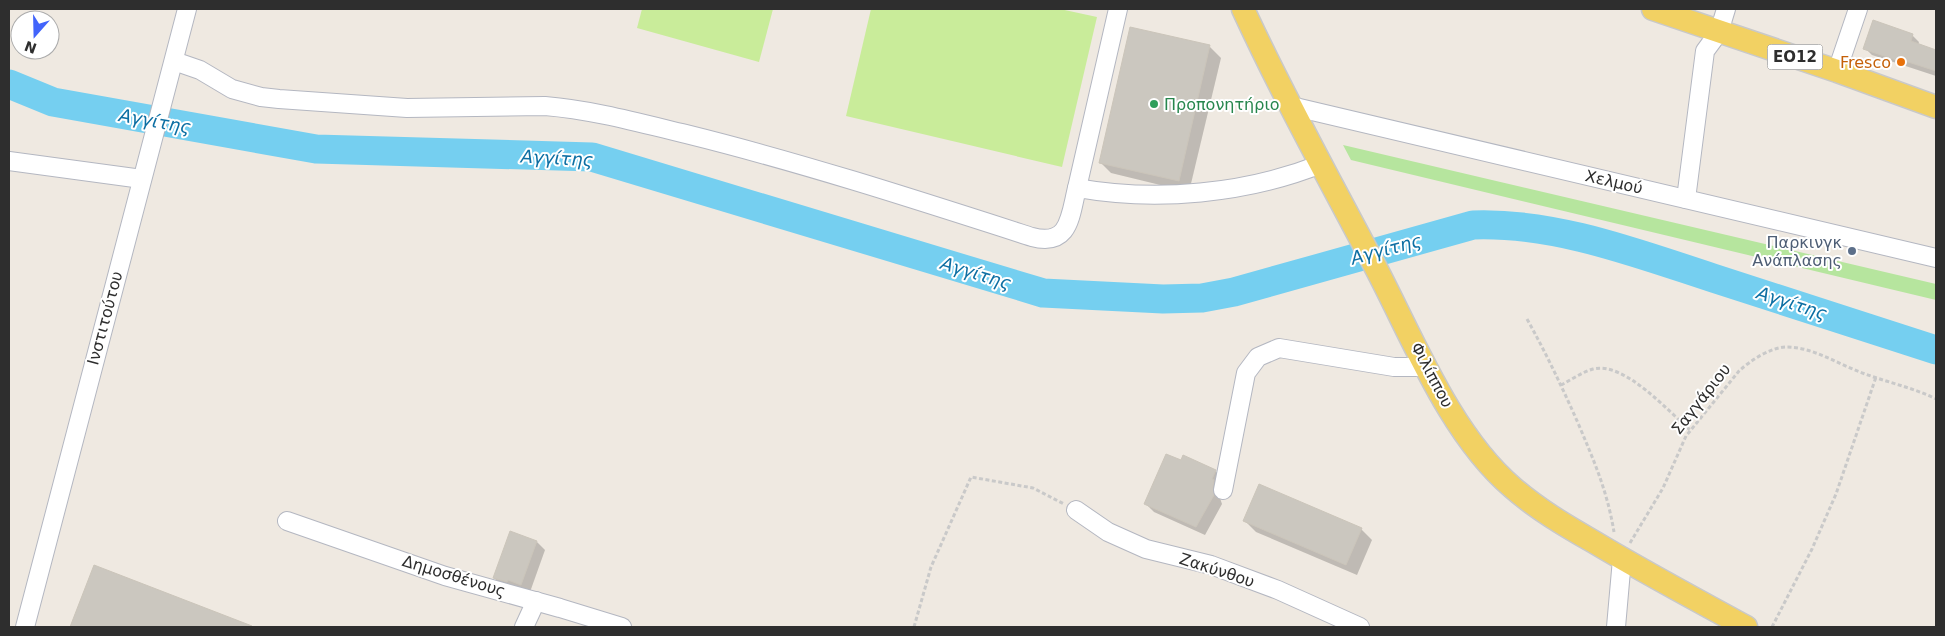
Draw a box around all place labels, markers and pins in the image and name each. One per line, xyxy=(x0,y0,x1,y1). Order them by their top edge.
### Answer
place label: Fresco xyxy=(1840,53,1891,72)
marker: Fresco xyxy=(1895,56,1907,68)
place label: Προπονητήριο xyxy=(1164,95,1280,114)
marker: Προπονητήριο xyxy=(1148,98,1160,110)
place label: Παρκινγκ Ανάπλασης xyxy=(1752,233,1843,270)
marker: Παρκινγκ Ανάπλασης xyxy=(1846,245,1858,257)

